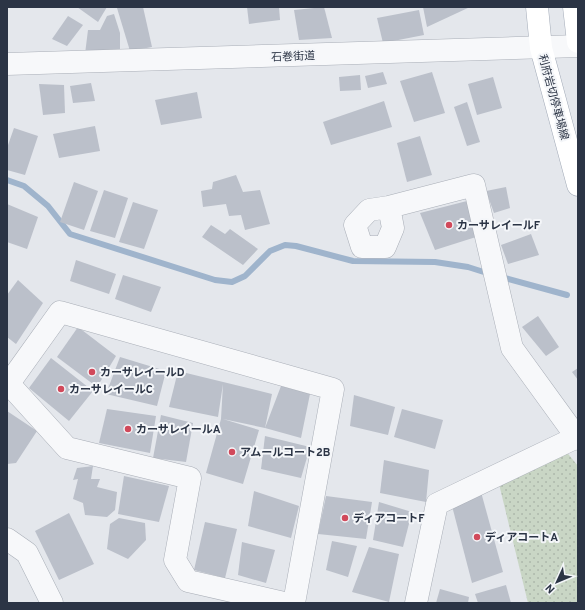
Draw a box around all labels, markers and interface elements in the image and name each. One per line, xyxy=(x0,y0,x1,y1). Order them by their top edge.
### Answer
street label: 石巻街道 xyxy=(271,49,315,65)
street label: 利府岩切停車場線 xyxy=(535,53,571,142)
place label: カーサレイールF xyxy=(457,219,541,233)
marker: カーサレイールF xyxy=(444,220,454,230)
place label: カーサレイールD xyxy=(100,366,185,380)
marker: カーサレイールD xyxy=(87,367,97,377)
place label: カーサレイールC xyxy=(69,383,153,397)
marker: カーサレイールC xyxy=(56,384,66,394)
place label: カーサレイールA xyxy=(136,423,221,437)
marker: カーサレイールA xyxy=(123,424,133,434)
place label: アムールコート2B xyxy=(240,446,330,460)
marker: アムールコート2B xyxy=(227,447,237,457)
place label: ディアコートF xyxy=(353,512,425,526)
marker: ディアコートF xyxy=(340,513,350,523)
place label: ディアコートA xyxy=(485,531,558,545)
marker: ディアコートA xyxy=(472,532,482,542)
north arrow xyxy=(537,562,577,602)
text: N xyxy=(543,581,558,596)

